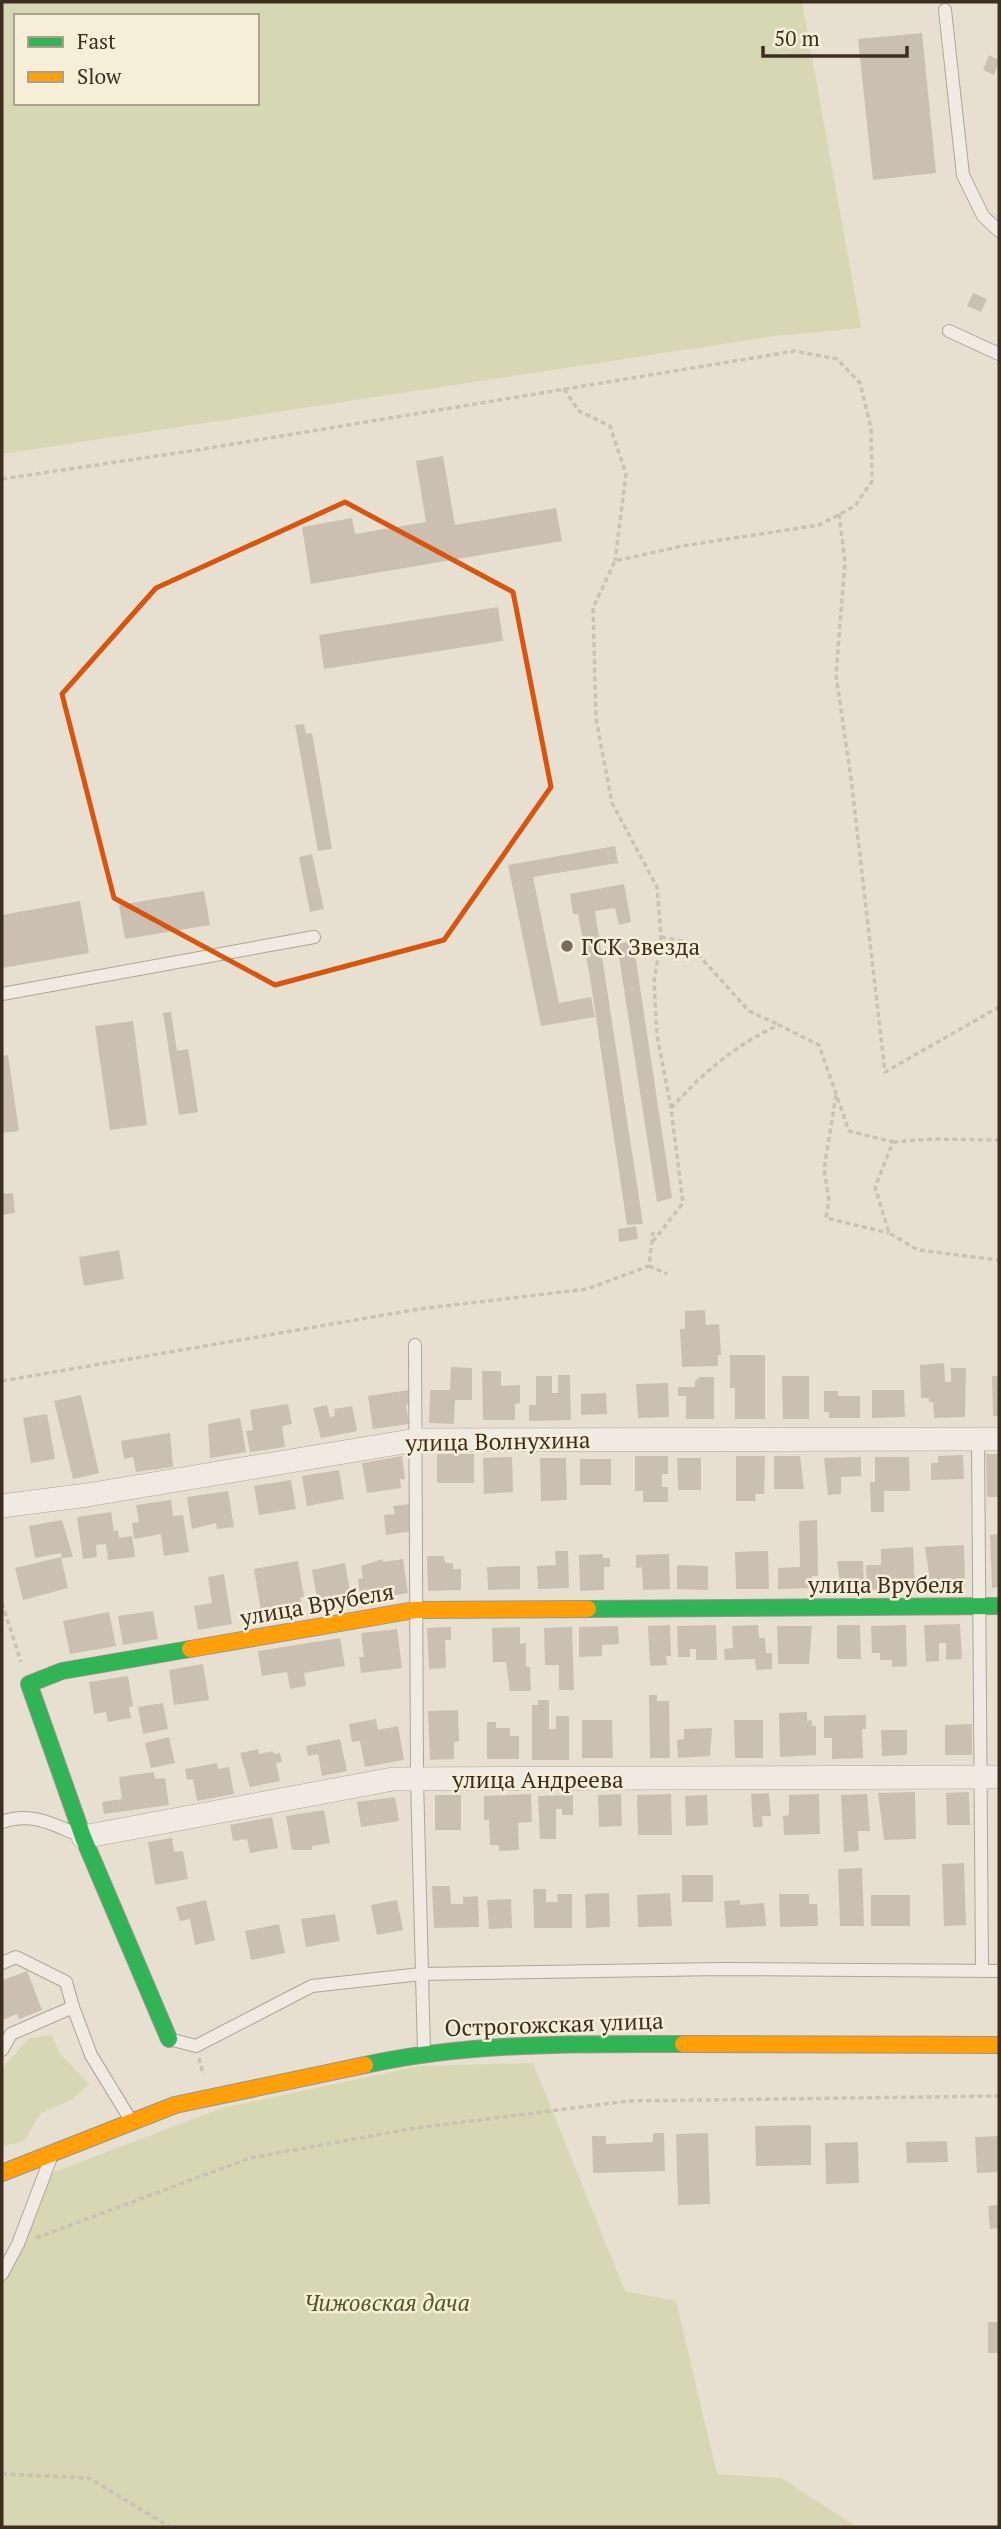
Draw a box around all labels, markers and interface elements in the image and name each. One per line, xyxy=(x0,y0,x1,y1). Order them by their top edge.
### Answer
legend xyxy=(14,14,259,105)
scale bar xyxy=(763,14,906,58)
text: 50 m xyxy=(774,24,820,52)
text: Fast xyxy=(77,27,116,55)
text: Slow xyxy=(77,62,122,90)
place label: ГСК Звезда xyxy=(581,931,700,962)
marker: ГСК Звезда xyxy=(559,938,575,954)
street label: улица Волнухина xyxy=(404,1424,591,1458)
street label: улица Врубеля xyxy=(807,1569,964,1600)
street label: улица Врубеля xyxy=(237,1575,396,1633)
street label: улица Андреева xyxy=(451,1764,624,1795)
street label: Острогожская улица xyxy=(444,2005,664,2043)
park label: Чижовская дача xyxy=(304,2287,470,2318)

